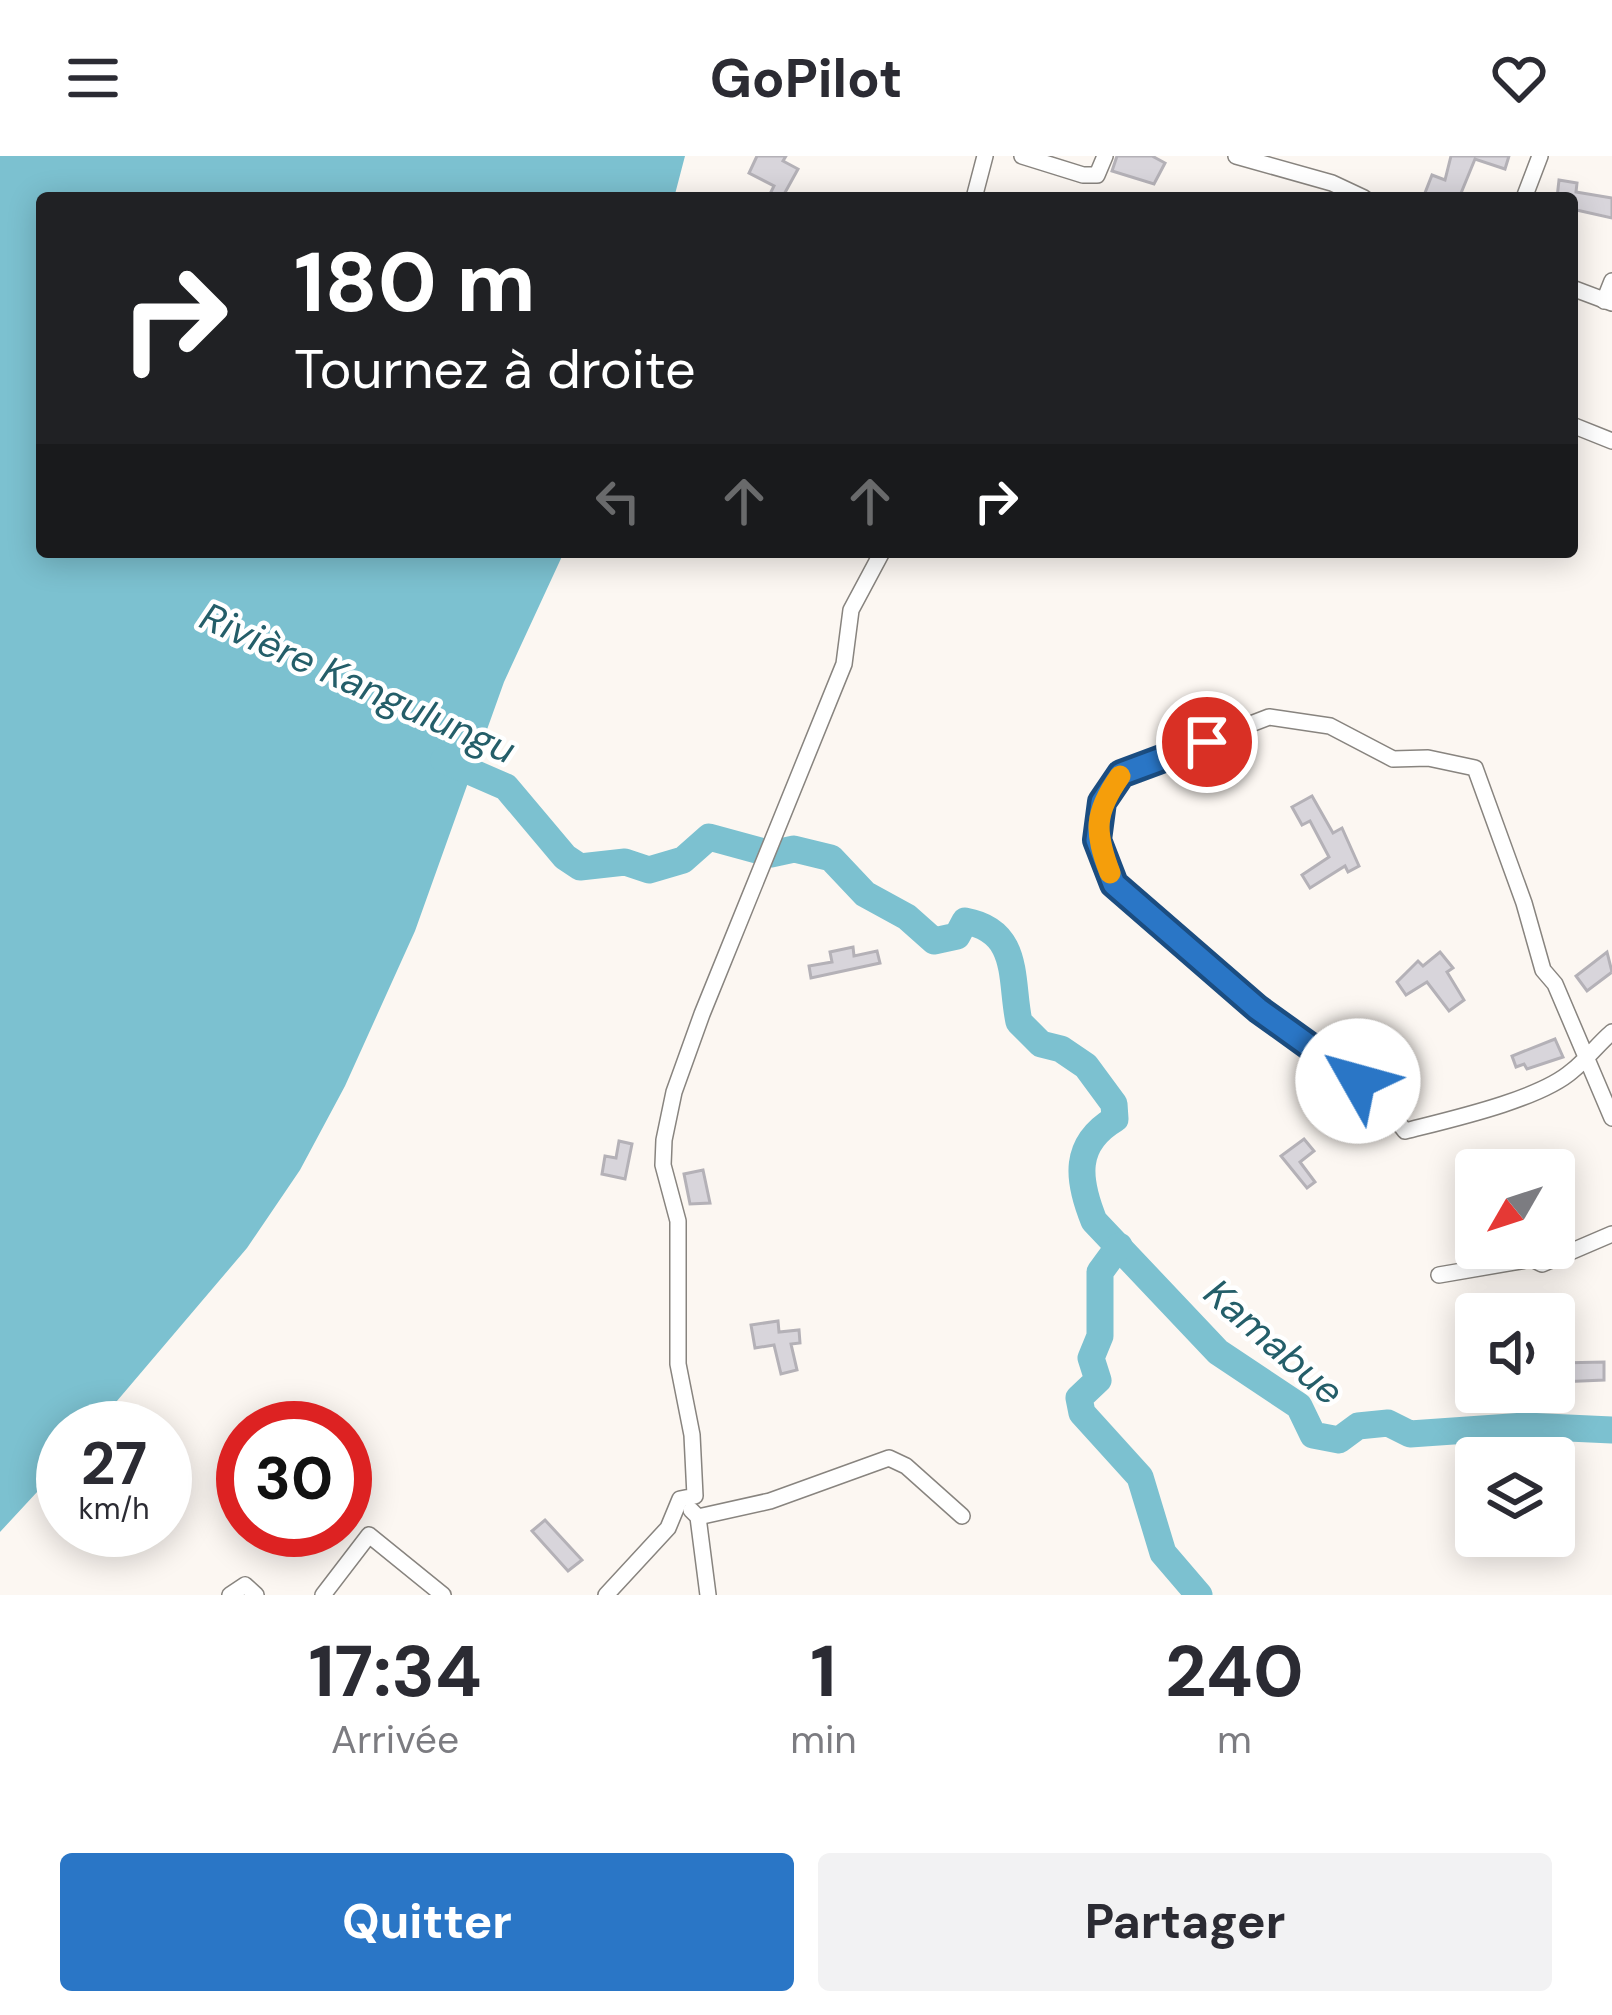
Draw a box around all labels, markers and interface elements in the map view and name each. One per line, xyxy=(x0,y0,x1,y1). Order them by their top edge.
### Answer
text: GoPilot xyxy=(710,43,902,114)
icon: menu xyxy=(60,45,126,111)
icon: heart xyxy=(1486,45,1552,111)
text: 180 m xyxy=(294,228,536,337)
icon: right xyxy=(96,240,252,396)
text: Tournez à droite xyxy=(294,334,696,405)
icon: left xyxy=(585,468,651,534)
icon: ahead xyxy=(711,468,777,534)
icon: ahead xyxy=(837,468,903,534)
icon: right xyxy=(963,468,1029,534)
water label: Rivière Kangulungu xyxy=(192,591,524,775)
pin xyxy=(1156,691,1258,793)
icon: arrive xyxy=(1174,709,1240,775)
position arrow xyxy=(1295,1018,1421,1144)
north arrow xyxy=(1455,1149,1575,1269)
map controls xyxy=(1455,1149,1575,1557)
water label: Kamabue xyxy=(1194,1267,1354,1417)
button: sound xyxy=(1455,1293,1575,1413)
speed limit sign: 30 xyxy=(216,1401,372,1557)
text: 27 xyxy=(81,1424,147,1503)
button: layers xyxy=(1455,1437,1575,1557)
text: km/h xyxy=(79,1489,149,1528)
text: 17:34 xyxy=(308,1625,482,1718)
text: 1 xyxy=(810,1625,837,1718)
text: 240 xyxy=(1165,1625,1304,1718)
text: Arrivée xyxy=(331,1714,459,1765)
text: min xyxy=(790,1714,857,1765)
text: m xyxy=(1217,1714,1252,1765)
button: Quitter xyxy=(60,1853,794,1991)
button: Partager xyxy=(818,1853,1552,1991)

